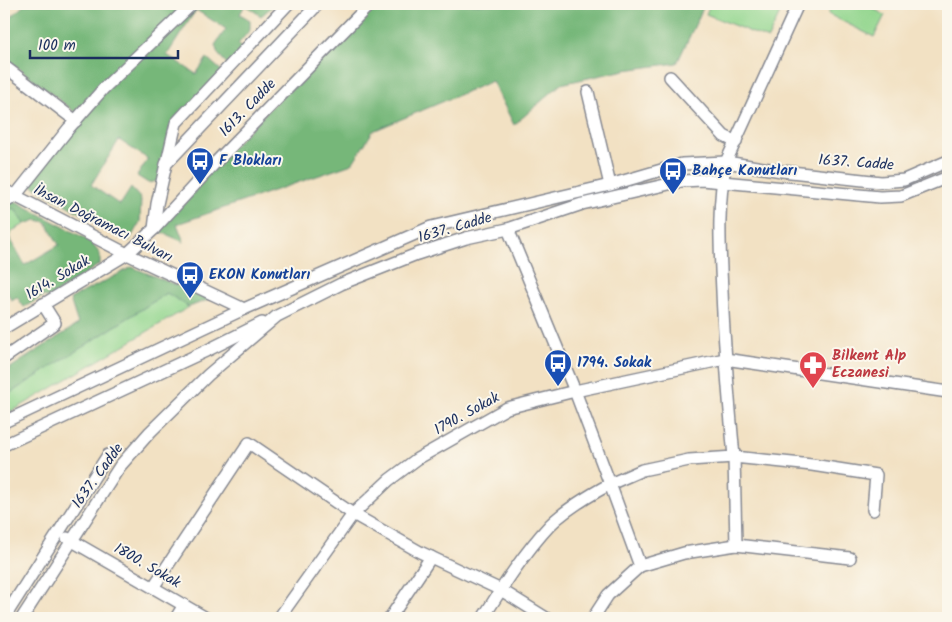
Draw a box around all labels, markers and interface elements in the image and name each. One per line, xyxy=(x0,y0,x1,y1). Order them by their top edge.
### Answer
scale bar xyxy=(30,28,178,60)
text: 100 m xyxy=(38,34,76,58)
street label: 1613. Cadde xyxy=(214,73,282,143)
bus stop icon: F Blokları xyxy=(185,146,215,185)
street label: 1637. Cadde xyxy=(817,148,895,178)
place label: F Blokları xyxy=(219,149,282,173)
bus stop icon: Bahçe Konutları xyxy=(658,156,688,195)
place label: Bahçe Konutları xyxy=(692,159,797,183)
street label: İhsan Doğramacı Bulvarı xyxy=(29,178,177,270)
street label: 1637. Cadde xyxy=(415,206,495,250)
street label: 1614. Sokak xyxy=(21,249,96,307)
bus stop icon: EKON Konutları xyxy=(175,260,205,299)
place label: EKON Konutları xyxy=(209,263,310,287)
place label: Bilkent Alp Eczanesi xyxy=(832,344,906,385)
bus stop icon: 1794. Sokak xyxy=(543,348,573,387)
pharmacy icon: Bilkent Alp Eczanesi xyxy=(798,350,828,389)
place label: 1794. Sokak xyxy=(577,351,652,375)
street label: 1790. Sokak xyxy=(430,386,505,442)
street label: 1637. Cadde xyxy=(66,438,130,514)
street label: 1800. Sokak xyxy=(109,537,186,595)

